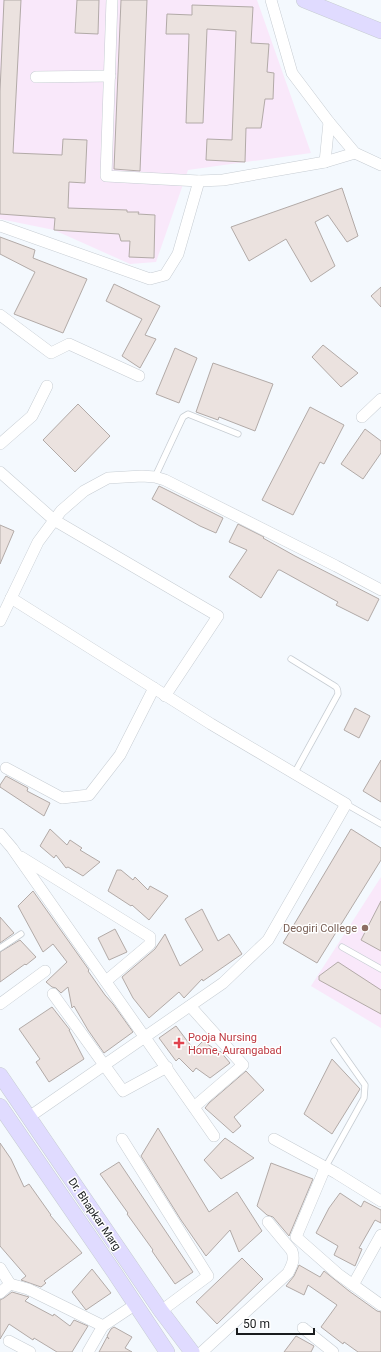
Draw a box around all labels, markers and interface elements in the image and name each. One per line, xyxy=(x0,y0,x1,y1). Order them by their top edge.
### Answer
place label: Deogiri College xyxy=(283,922,357,935)
marker: Deogiri College xyxy=(360,923,370,933)
place label: Pooja Nursing Home, Aurangabad xyxy=(188,1031,282,1057)
marker: Pooja Nursing Home, Aurangabad xyxy=(173,1037,185,1049)
street label: Dr. Bhapkar Marg xyxy=(66,1176,124,1253)
scale bar xyxy=(237,1310,314,1336)
text: 50 m xyxy=(243,1317,270,1331)

